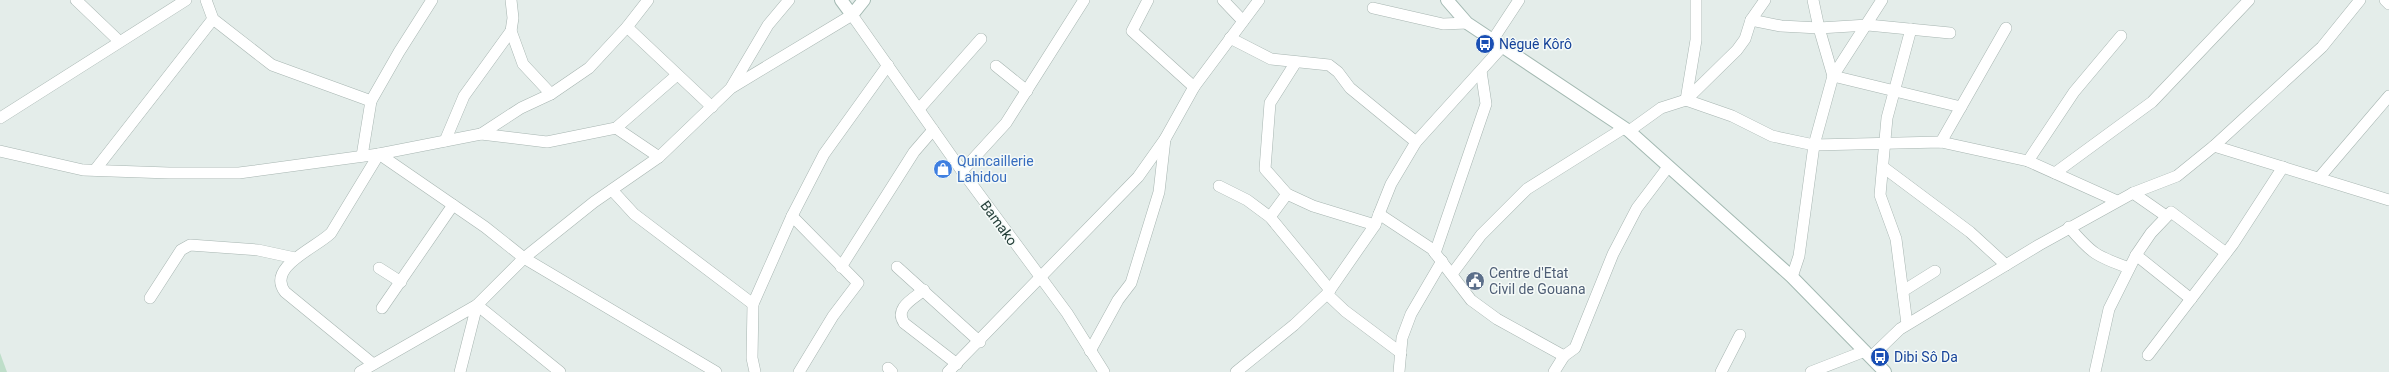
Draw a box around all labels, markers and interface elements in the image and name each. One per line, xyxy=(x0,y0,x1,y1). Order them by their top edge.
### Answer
bus stop icon: Nêguê Kôrô xyxy=(1474,33,1496,55)
place label: Nêguê Kôrô xyxy=(1499,36,1572,52)
place label: Quincaillerie Lahidou xyxy=(957,153,1034,185)
shop icon: Quincaillerie Lahidou xyxy=(932,158,954,180)
street label: Bamako xyxy=(977,198,1021,248)
place label: Centre d'Etat Civil de Gouana xyxy=(1489,265,1586,297)
public building icon: Centre d'Etat Civil de Gouana xyxy=(1464,270,1486,292)
bus stop icon: Dibi Sô Da xyxy=(1869,346,1891,368)
place label: Dibi Sô Da xyxy=(1894,349,1958,365)

